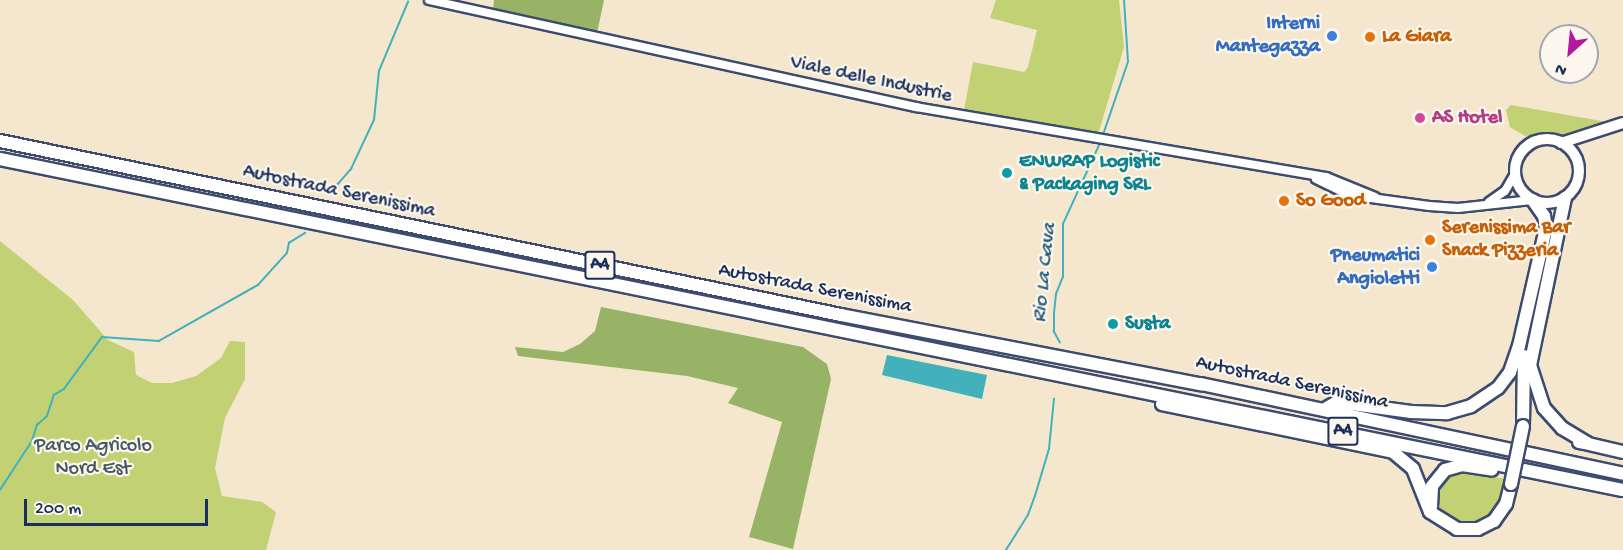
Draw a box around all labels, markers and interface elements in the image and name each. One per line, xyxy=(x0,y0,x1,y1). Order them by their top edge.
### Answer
place label: Interni Mantegazza xyxy=(1216,13,1320,60)
north arrow xyxy=(1539,24,1599,84)
place label: La Giara xyxy=(1382,25,1451,49)
marker: Interni Mantegazza xyxy=(1325,29,1339,43)
marker: La Giara xyxy=(1363,30,1377,44)
street label: Viale delle Industrie xyxy=(788,51,954,109)
text: N xyxy=(1553,58,1570,80)
place label: AS Hotel xyxy=(1432,106,1502,130)
marker: AS Hotel xyxy=(1413,111,1427,125)
place label: ENWRAP Logistic & Packaging SRL xyxy=(1019,150,1160,197)
street label: Autostrada Serenissima xyxy=(241,160,437,224)
marker: ENWRAP Logistic & Packaging SRL xyxy=(1000,166,1014,180)
place label: So Good xyxy=(1296,189,1365,213)
marker: So Good xyxy=(1277,194,1291,208)
place label: Serenissima Bar Snack Pizzeria xyxy=(1442,216,1570,263)
water label: Rio La Cava xyxy=(1028,222,1064,324)
marker: Serenissima Bar Snack Pizzeria xyxy=(1423,233,1437,247)
place label: Pneumatici Angioletti xyxy=(1331,244,1420,291)
road number: A4 xyxy=(584,250,616,280)
street label: Autostrada Serenissima xyxy=(716,259,914,319)
marker: Pneumatici Angioletti xyxy=(1425,260,1439,274)
place label: Susta xyxy=(1125,312,1170,336)
marker: Susta xyxy=(1106,317,1120,331)
street label: Autostrada Serenissima xyxy=(1194,351,1390,415)
road number: A4 xyxy=(1326,416,1360,446)
park label: Parco Agricolo Nord Est xyxy=(34,434,152,481)
scale bar xyxy=(27,487,212,525)
text: 200 m xyxy=(35,499,81,520)

